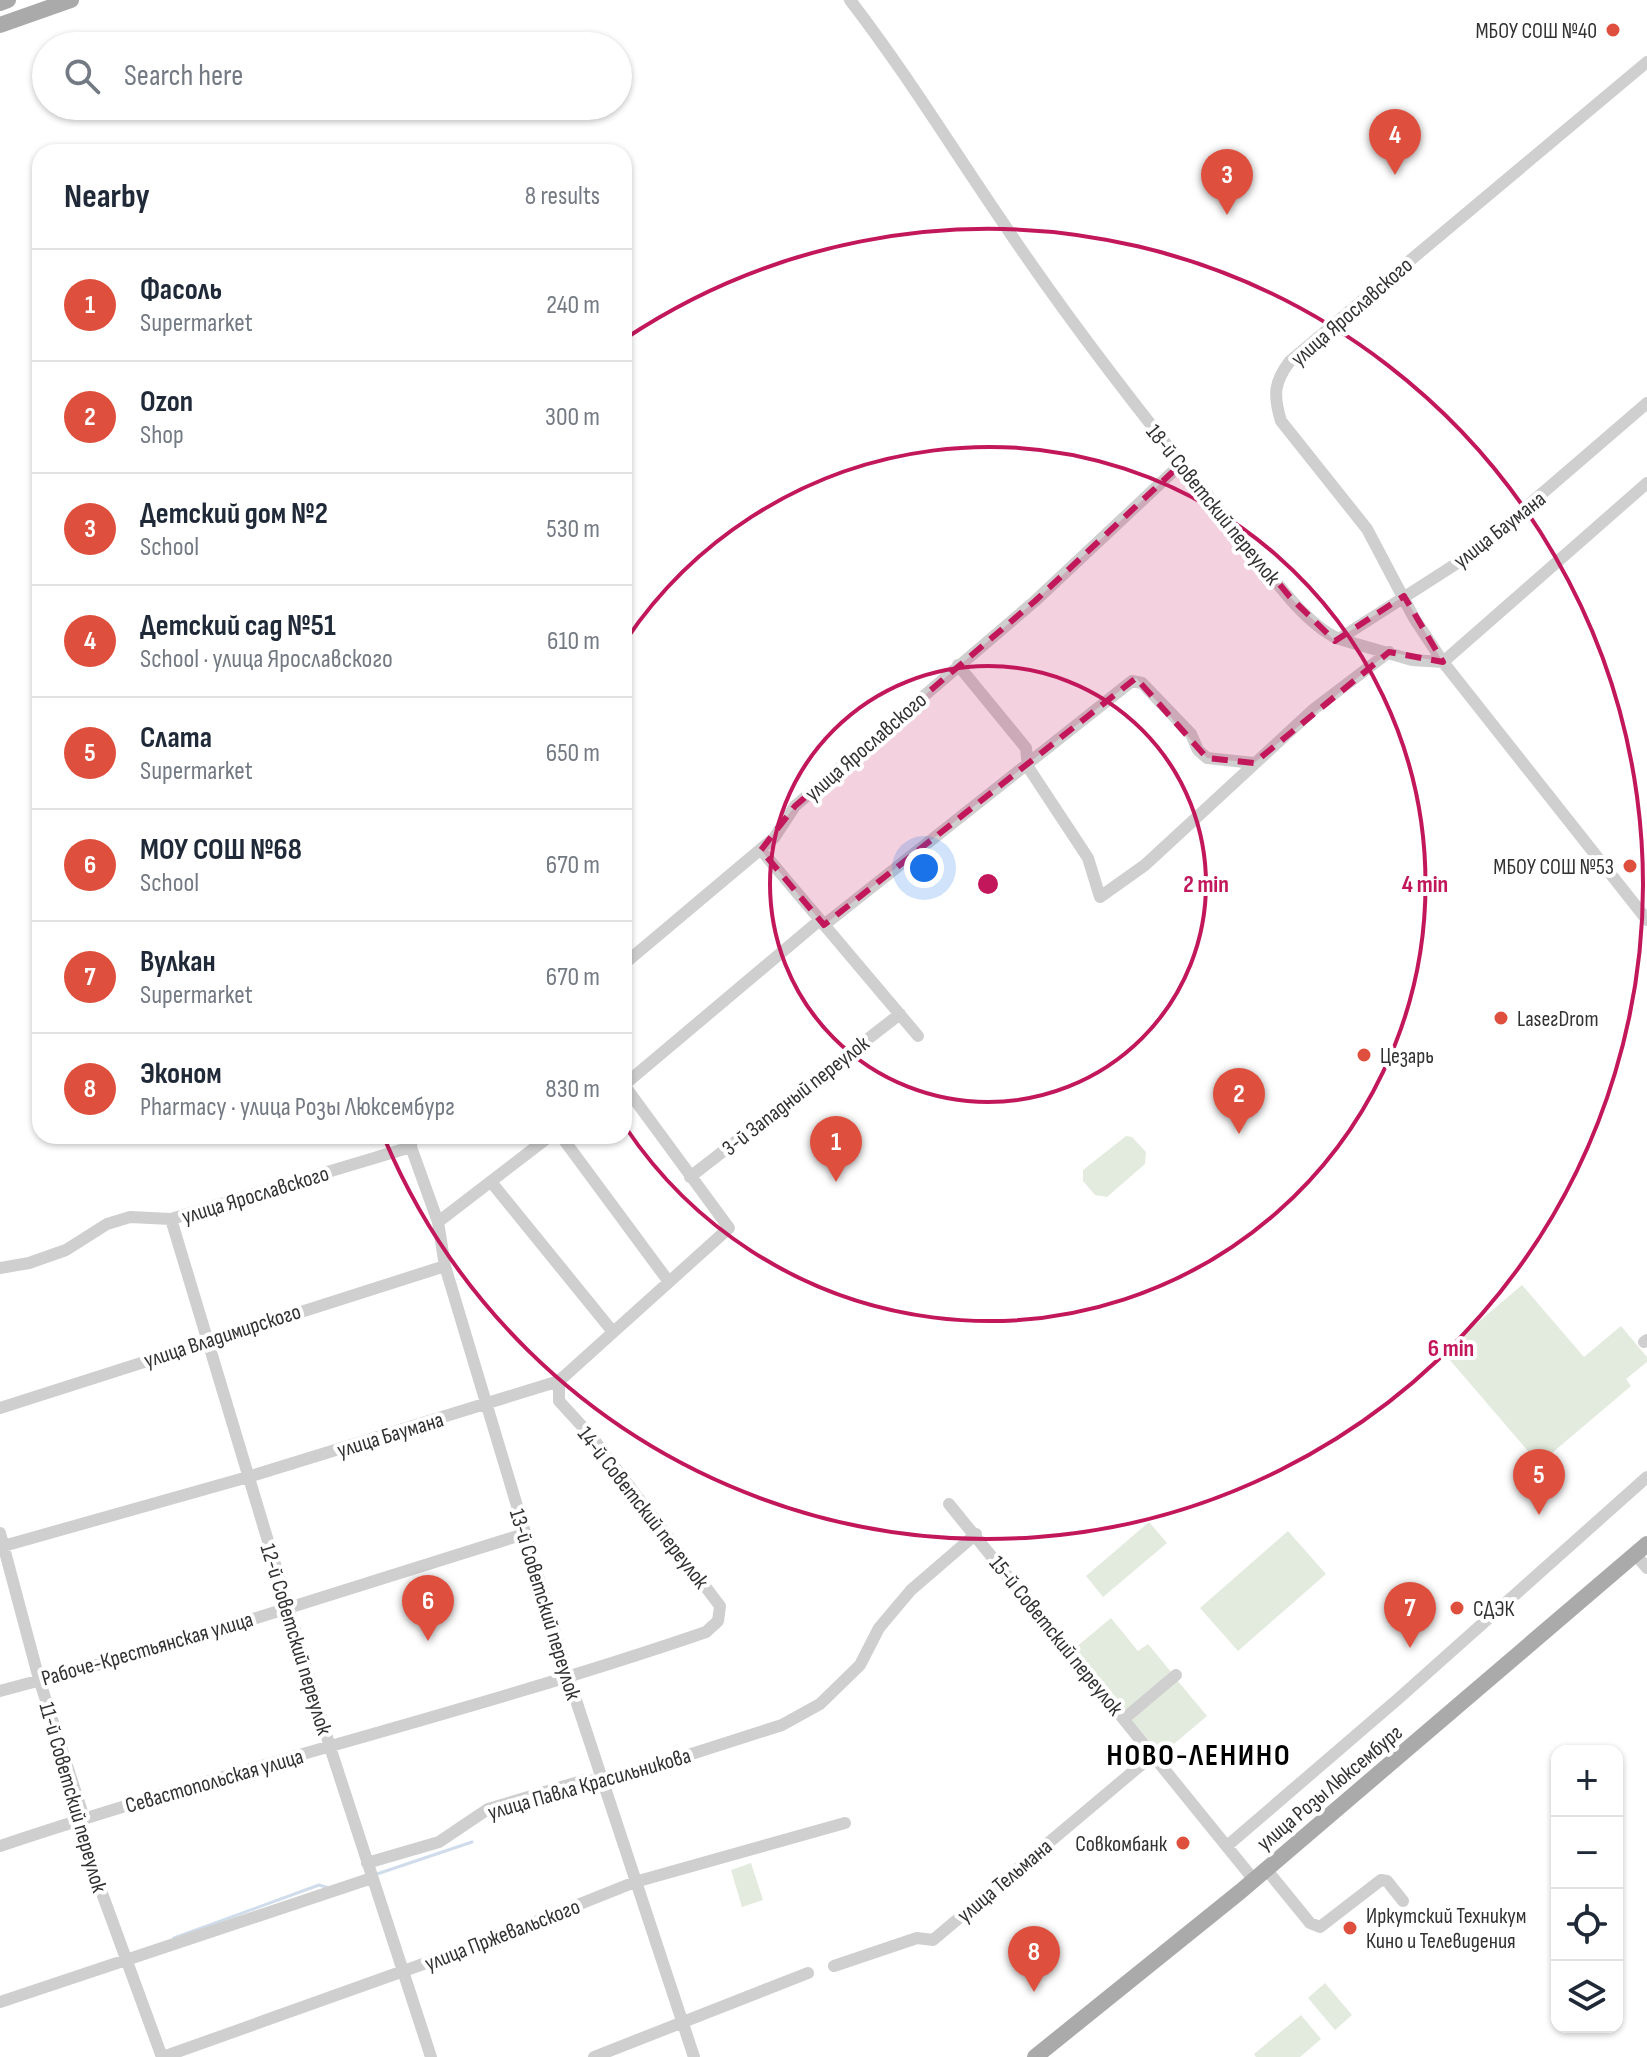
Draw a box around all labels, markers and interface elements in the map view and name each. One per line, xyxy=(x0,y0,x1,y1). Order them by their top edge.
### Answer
place label: МБОУ СОШ №40 xyxy=(1475,18,1597,45)
marker: МБОУ СОШ №40 xyxy=(1604,21,1622,39)
search box xyxy=(32,32,632,120)
icon: search xyxy=(60,54,104,98)
text: Search here xyxy=(124,58,243,94)
pin: 4 xyxy=(1369,109,1421,175)
pin: 3 xyxy=(1201,149,1253,215)
text: Nearby xyxy=(64,176,150,217)
text: 8 results xyxy=(525,181,600,212)
street label: улица Ярославского xyxy=(1286,252,1418,372)
text: Фасоль xyxy=(140,272,222,308)
text: 1 xyxy=(85,290,95,321)
text: 240 m xyxy=(546,290,600,321)
text: Supermarket xyxy=(140,308,253,339)
text: Ozon xyxy=(140,384,193,420)
text: 2 xyxy=(84,402,96,433)
text: 300 m xyxy=(545,402,600,433)
street label: 18-й Советский переулок xyxy=(1140,419,1286,591)
text: Shop xyxy=(140,420,184,451)
street label: улица Баумана xyxy=(1448,486,1551,575)
text: Детский дом №2 xyxy=(140,496,328,532)
text: 3 xyxy=(84,514,96,545)
text: 530 m xyxy=(546,514,600,545)
text: School xyxy=(140,532,199,563)
text: Детский сад №51 xyxy=(140,608,336,644)
text: 4 xyxy=(84,626,96,657)
text: 610 m xyxy=(547,626,600,657)
text: School · улица Ярославского xyxy=(140,644,393,675)
street label: улица Ярославского xyxy=(800,687,932,807)
text: Слата xyxy=(140,720,212,756)
text: 5 xyxy=(84,738,96,769)
text: 650 m xyxy=(546,738,600,769)
text: Supermarket xyxy=(140,756,253,787)
text: МОУ СОШ №68 xyxy=(140,832,302,868)
your location xyxy=(904,848,944,888)
text: 6 xyxy=(84,850,96,881)
text: 670 m xyxy=(546,850,600,881)
place label: МБОУ СОШ №53 xyxy=(1493,854,1614,881)
marker: МБОУ СОШ №53 xyxy=(1621,857,1639,875)
text: School xyxy=(140,868,199,899)
centre of rings xyxy=(974,870,1002,898)
text: 2 min xyxy=(1183,870,1229,899)
text: 4 min xyxy=(1402,870,1448,899)
text: Вулкан xyxy=(140,944,216,980)
text: 7 xyxy=(84,962,96,993)
text: 670 m xyxy=(546,962,600,993)
text: Supermarket xyxy=(140,980,253,1011)
place label: LaseгDrom xyxy=(1517,1006,1599,1033)
marker: LaseгDrom xyxy=(1492,1009,1510,1027)
street label: 3-й Западный переулок xyxy=(717,1030,875,1162)
place label: Цезарь xyxy=(1380,1043,1434,1070)
marker: Цезарь xyxy=(1355,1046,1373,1064)
text: Эконом xyxy=(140,1056,222,1092)
pin: 2 xyxy=(1213,1068,1265,1134)
text: 8 xyxy=(84,1074,96,1105)
text: 830 m xyxy=(545,1074,600,1105)
text: Pharmacy · улица Розы Люксембург xyxy=(140,1092,455,1123)
pin: 1 xyxy=(810,1116,862,1182)
street label: улица Ярославского xyxy=(179,1160,332,1231)
street label: улица Владимирского xyxy=(141,1298,304,1375)
text: 6 min xyxy=(1428,1334,1474,1363)
street label: улица Баумана xyxy=(334,1406,447,1464)
street label: 14-й Советский переулок xyxy=(571,1422,715,1595)
pin: 5 xyxy=(1513,1449,1565,1515)
street label: 13-й Советский переулок xyxy=(503,1506,587,1704)
street label: 12-й Советский переулок xyxy=(254,1541,338,1739)
street label: 15-й Советский переулок xyxy=(983,1551,1129,1722)
pin: 6 xyxy=(402,1575,454,1641)
pin: 7 xyxy=(1384,1582,1436,1648)
place label: СДЭК xyxy=(1473,1596,1514,1623)
marker: СДЭК xyxy=(1448,1599,1466,1617)
street label: Рабоче-Крестьянская улица xyxy=(38,1606,256,1693)
street label: 11-й Советский переулок xyxy=(32,1699,113,1896)
street label: улица Розы Люксембург xyxy=(1252,1719,1408,1857)
district label: НОВО-ЛЕНИНО xyxy=(1106,1738,1292,1774)
street label: Севастопольская улица xyxy=(122,1743,307,1820)
street label: улица Павла Красильникова xyxy=(485,1743,694,1826)
map controls xyxy=(1551,1745,1623,2033)
button: + xyxy=(1551,1745,1623,1817)
button: − xyxy=(1551,1817,1623,1889)
place label: Совкомбанк xyxy=(1075,1831,1168,1858)
street label: улица Тельмана xyxy=(952,1834,1058,1929)
marker: Совкомбанк xyxy=(1174,1834,1192,1852)
button: locate xyxy=(1551,1889,1623,1961)
street label: улица Пржевальского xyxy=(421,1893,584,1977)
place label: Иркутский Техникум Кино и Телевидения xyxy=(1366,1903,1527,1955)
marker: Иркутский Техникум Кино и Телевидения xyxy=(1341,1919,1359,1937)
pin: 8 xyxy=(1008,1926,1060,1992)
button: layers xyxy=(1551,1961,1623,2033)

